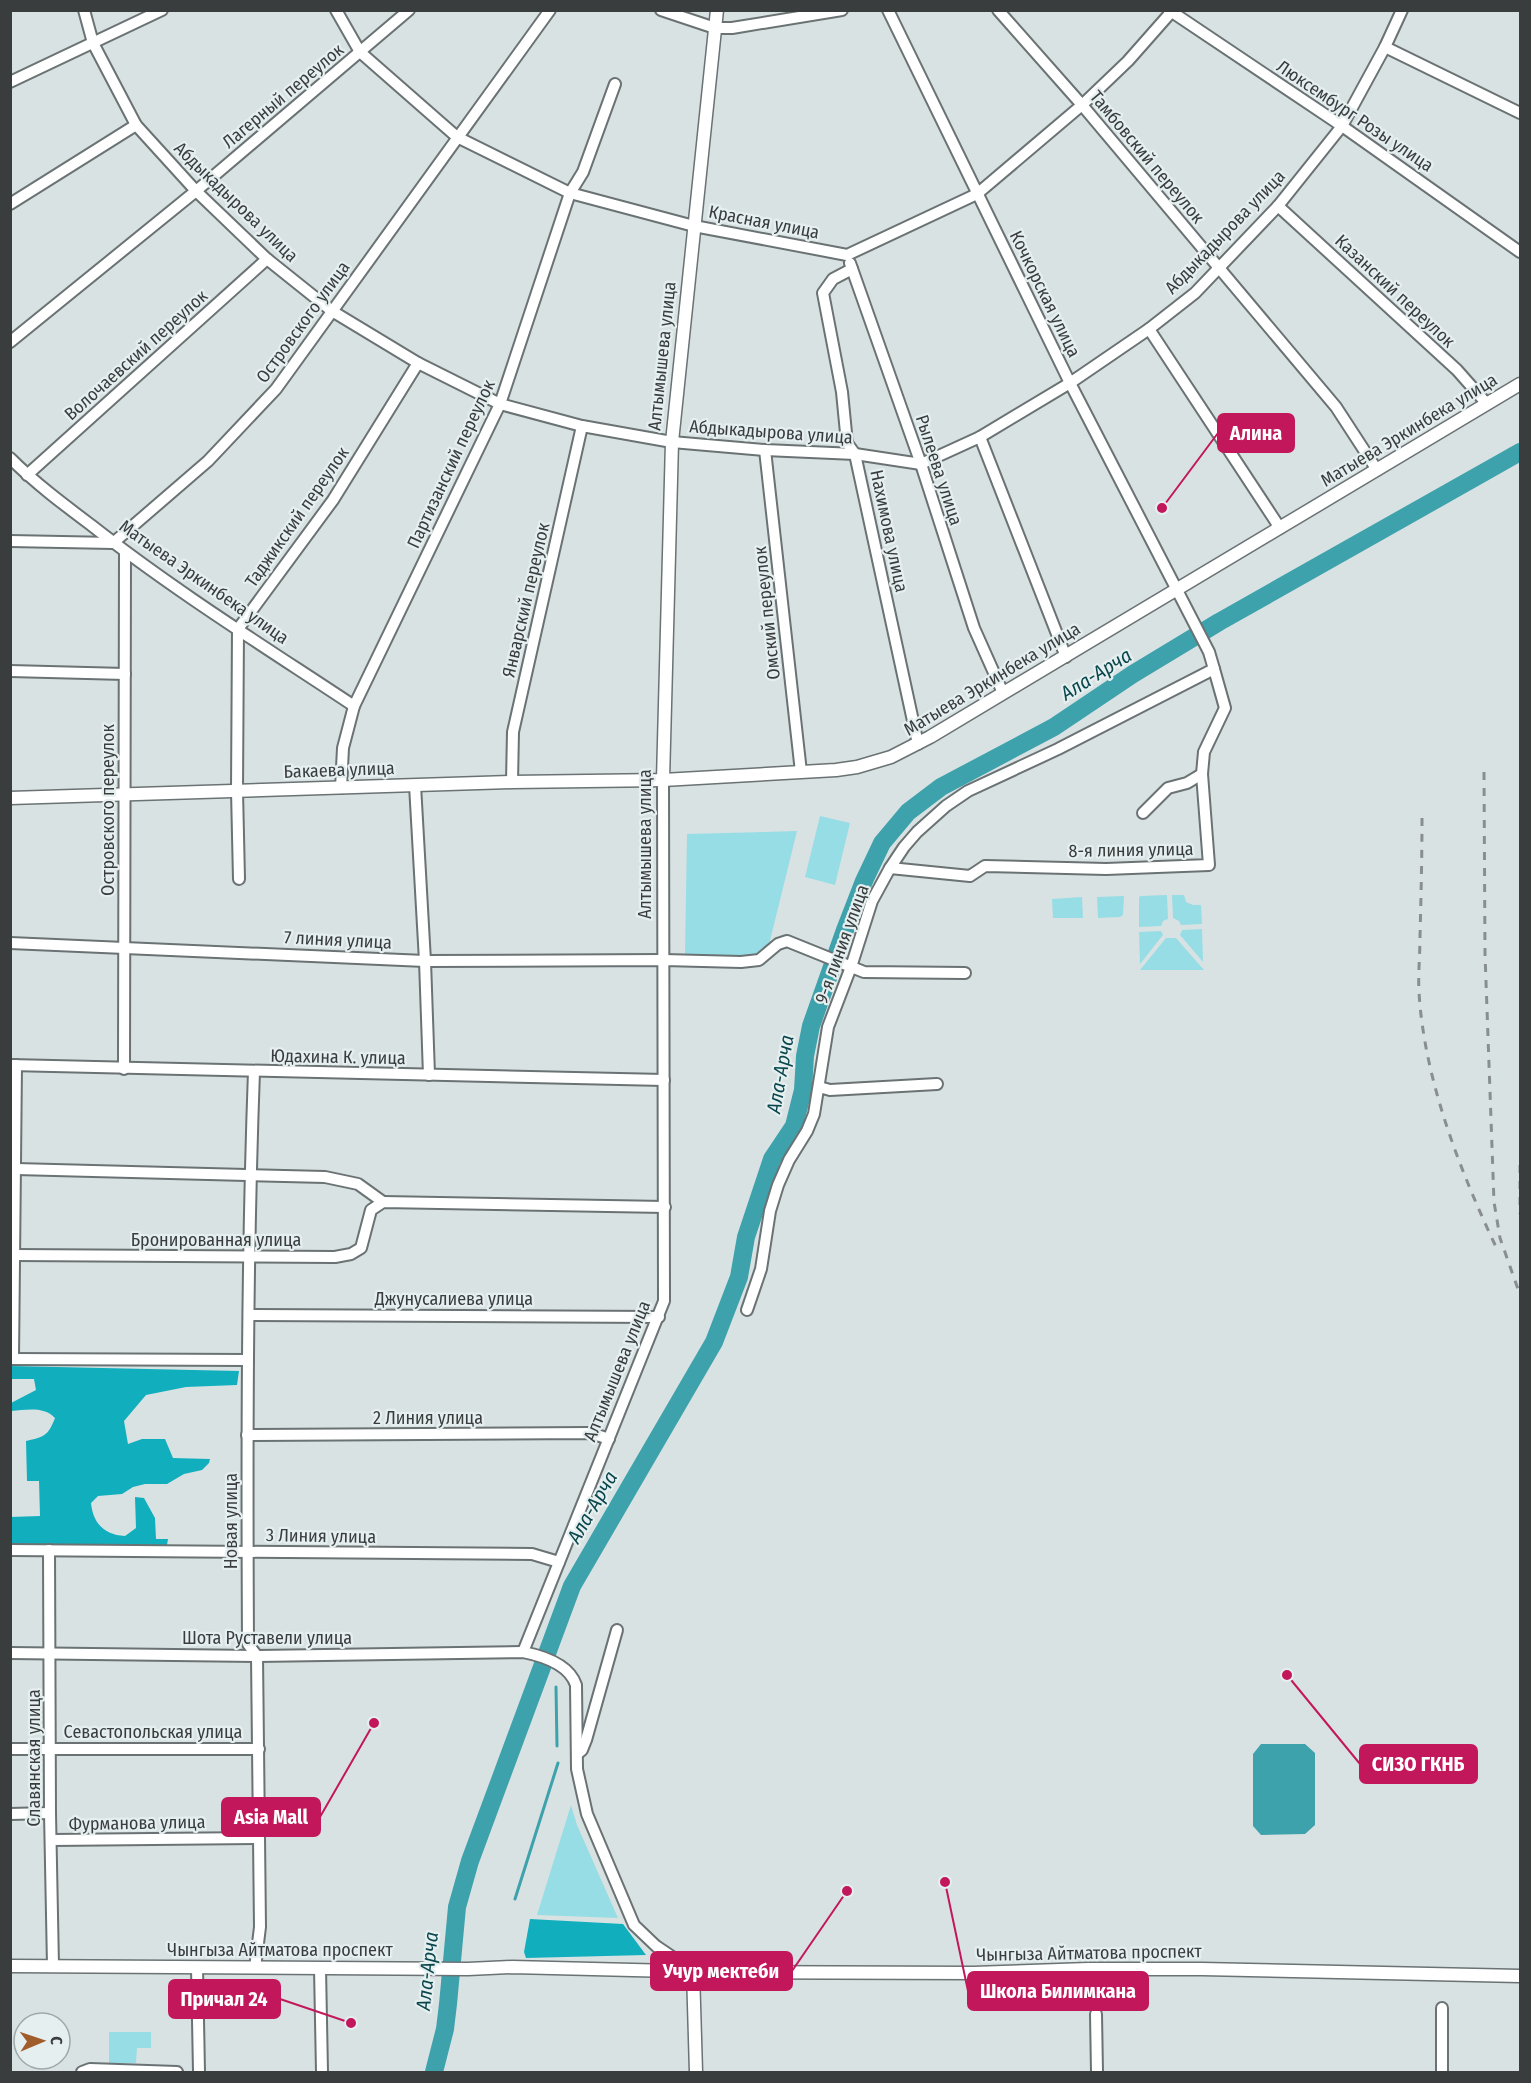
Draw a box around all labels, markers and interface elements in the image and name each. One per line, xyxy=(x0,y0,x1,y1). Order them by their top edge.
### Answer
street label: Лагерный переулок xyxy=(218,38,349,153)
street label: Люксембург Розы улица xyxy=(1273,55,1438,177)
street label: Тамбовский переулок xyxy=(1085,86,1209,228)
street label: Абдыкадырова улица xyxy=(169,137,303,267)
street label: Абдыкадырова улица xyxy=(1160,165,1290,299)
street label: Красная улица xyxy=(707,200,821,244)
street label: Кочкорская улица xyxy=(1005,227,1085,361)
street label: Казанский переулок xyxy=(1330,230,1460,353)
street label: Островского улица xyxy=(251,257,355,387)
street label: Алтымышева улица xyxy=(643,280,681,432)
street label: Волочаевский переулок xyxy=(60,285,213,425)
street label: Матыева Эркинбека улица xyxy=(1317,368,1501,491)
street label: Партизанский переулок xyxy=(402,376,500,552)
street label: Рылеева улица xyxy=(911,412,967,528)
callout: Алина xyxy=(1218,414,1294,452)
street label: Абдыкадырова улица xyxy=(689,415,854,449)
text: Алина xyxy=(1229,421,1282,445)
street label: Таджикский переулок xyxy=(240,442,354,591)
street label: Нахимова улица xyxy=(865,468,913,594)
street label: Матыева Эркинбека улица xyxy=(115,515,293,649)
street label: Январский переулок xyxy=(497,520,555,680)
street label: Омский переулок xyxy=(749,545,785,681)
street label: Матыева Эркинбека улица xyxy=(900,617,1084,740)
water label: Ала-Арча xyxy=(1055,643,1136,706)
street label: Островского переулок xyxy=(97,724,119,896)
street label: Бакаева улица xyxy=(283,757,395,783)
street label: Алтымышева улица xyxy=(634,769,656,919)
street label: 8-я линия улица xyxy=(1068,838,1194,862)
street label: 9-я линия улица xyxy=(810,881,874,1006)
street label: 7 линия улица xyxy=(284,926,393,954)
water label: Ала-Арча xyxy=(761,1033,799,1116)
street label: Юдахина К. улица xyxy=(270,1045,406,1069)
street label: Бронированная улица xyxy=(131,1229,302,1251)
street label: Джунусалиева улица xyxy=(374,1288,533,1310)
street label: Алтымышева улица xyxy=(579,1297,655,1445)
street label: 2 Линия улица xyxy=(373,1407,483,1429)
water label: Ала-Арча xyxy=(561,1467,622,1548)
street label: Новая улица xyxy=(220,1473,242,1569)
street label: 3 Линия улица xyxy=(266,1524,376,1548)
street label: Шота Руставели улица xyxy=(182,1627,352,1649)
street label: Славянская улица xyxy=(23,1689,45,1827)
street label: Севастопольская улица xyxy=(64,1721,243,1743)
callout: СИЗО ГКНБ xyxy=(1360,1745,1477,1783)
text: СИЗО ГКНБ xyxy=(1372,1752,1464,1776)
callout: Asia Mall xyxy=(222,1798,320,1836)
text: Asia Mall xyxy=(233,1805,309,1829)
street label: Фурманова улица xyxy=(68,1811,206,1835)
water label: Ала-Арча xyxy=(411,1930,443,2013)
street label: Чынгыза Айтматова проспект xyxy=(167,1939,393,1961)
street label: Чынгыза Айтматова проспект xyxy=(976,1940,1203,1966)
callout: Учур мектеби xyxy=(651,1952,792,1990)
text: Учур мектеби xyxy=(662,1959,779,1983)
callout: Школа Билимкана xyxy=(968,1972,1148,2010)
text: Школа Билимкана xyxy=(980,1979,1136,2003)
callout: Причал 24 xyxy=(169,1980,280,2018)
text: Причал 24 xyxy=(180,1987,268,2011)
north arrow xyxy=(12,2011,72,2071)
text: С xyxy=(47,2036,66,2046)

